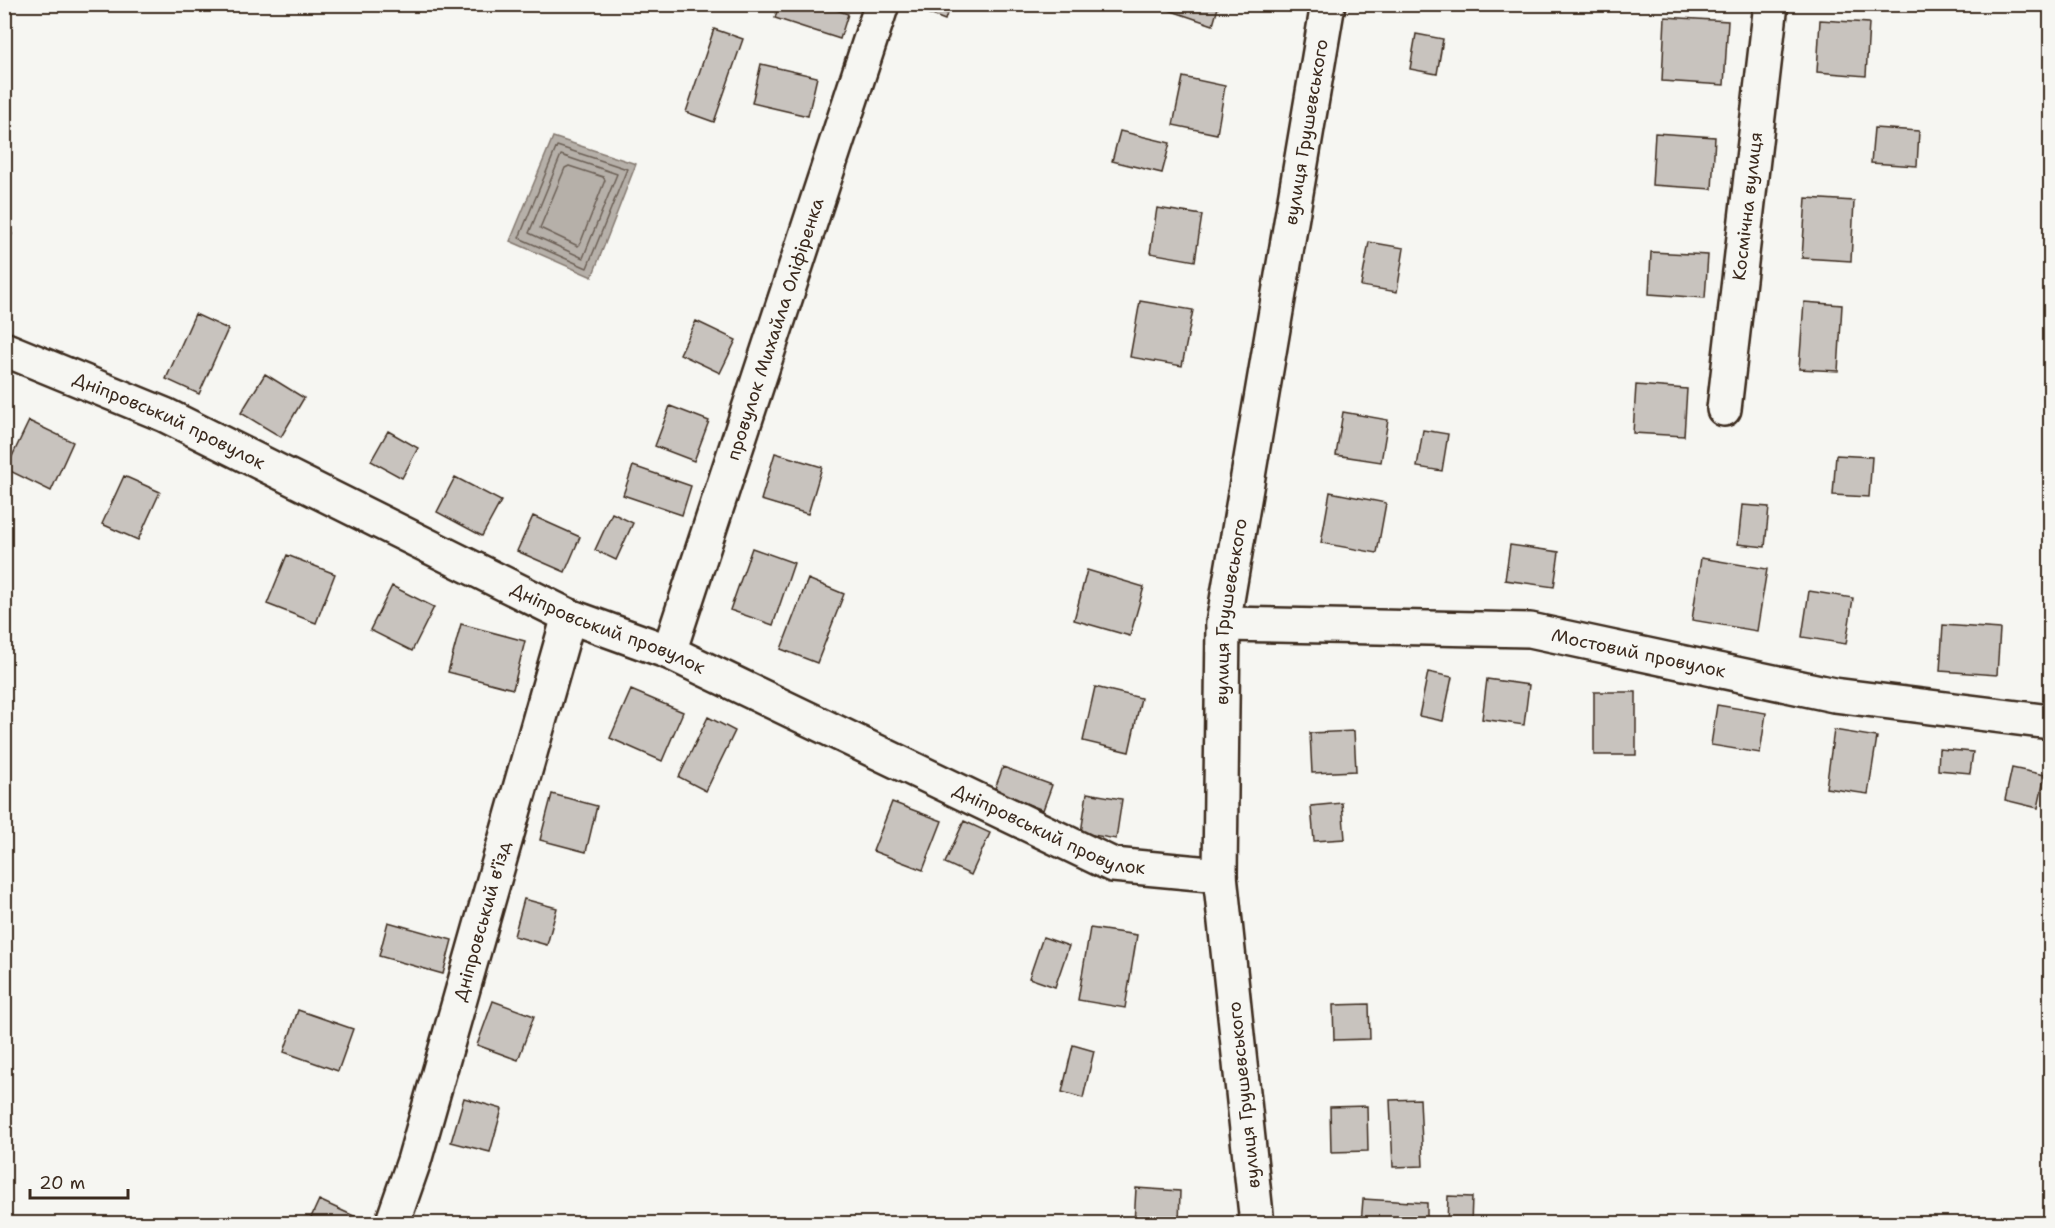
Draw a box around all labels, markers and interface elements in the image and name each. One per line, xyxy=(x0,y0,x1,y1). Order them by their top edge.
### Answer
street label: вулиця Грушевського xyxy=(1279,37,1334,227)
street label: Космічна вулиця xyxy=(1727,131,1768,282)
street label: провулок Михайла Оліфіренка xyxy=(721,195,829,463)
street label: Дніпровський провулок xyxy=(70,367,269,475)
street label: вулиця Грушевського xyxy=(1210,516,1253,705)
street label: Дніпровський провулок xyxy=(507,577,710,680)
street label: Мостовий провулок xyxy=(1549,623,1728,684)
street label: Дніпровський провулок xyxy=(949,778,1147,880)
street label: Дніпровський в'їзд xyxy=(448,838,517,1004)
street label: вулиця Грушевського xyxy=(1222,1000,1266,1190)
scale bar xyxy=(30,1162,128,1200)
text: 20 m xyxy=(39,1171,85,1195)

